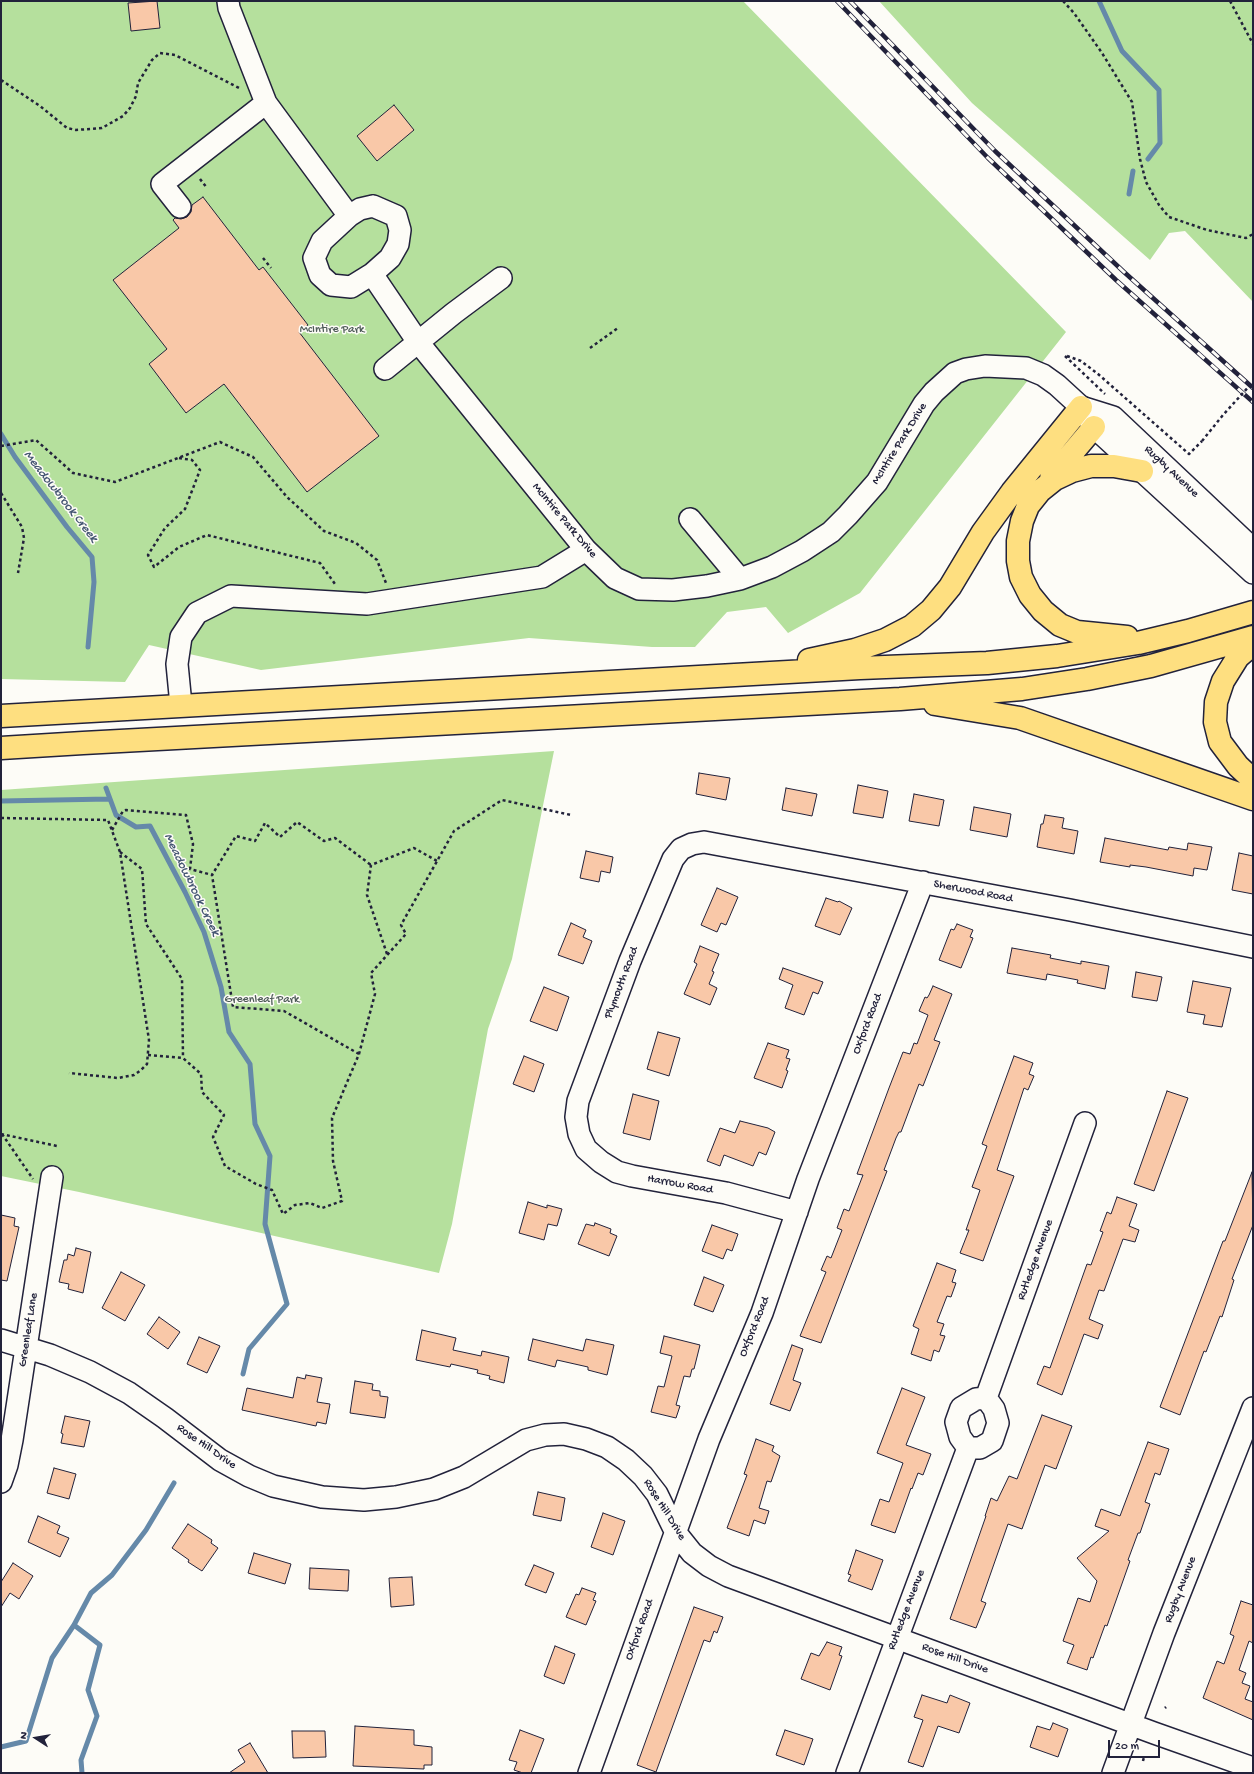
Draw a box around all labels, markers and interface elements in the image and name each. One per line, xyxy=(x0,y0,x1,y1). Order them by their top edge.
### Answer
park label: McIntire Park xyxy=(300,323,364,337)
street label: McIntire Park Drive xyxy=(869,400,931,488)
street label: Rugby Avenue xyxy=(1141,443,1201,501)
water label: Meadowbrook Creek xyxy=(19,448,101,546)
street label: McIntire Park Drive xyxy=(528,481,600,561)
water label: Meadowbrook Creek xyxy=(159,831,223,939)
street label: Sherwood Road xyxy=(932,877,1014,907)
street label: Plymouth Road xyxy=(602,945,642,1021)
street label: Oxford Road xyxy=(850,992,886,1056)
park label: Greenleaf Park xyxy=(225,993,299,1007)
street label: Harrow Road xyxy=(646,1172,714,1198)
street label: Rutledge Avenue xyxy=(1015,1218,1057,1302)
street label: Greenleaf Lane xyxy=(16,1292,42,1368)
street label: Oxford Road xyxy=(736,1295,774,1359)
street label: Rose Hill Drive xyxy=(173,1421,239,1473)
street label: Rose Hill Drive xyxy=(639,1477,689,1543)
street label: Rugby Avenue xyxy=(1162,1555,1200,1625)
street label: Rutledge Avenue xyxy=(885,1568,929,1652)
street label: Oxford Road xyxy=(622,1598,658,1662)
street label: Rose Hill Drive xyxy=(920,1640,990,1678)
north arrow xyxy=(16,1718,56,1758)
text: N xyxy=(18,1731,31,1740)
scale bar xyxy=(1110,1732,1162,1758)
text: 20 m xyxy=(1115,1740,1139,1754)

